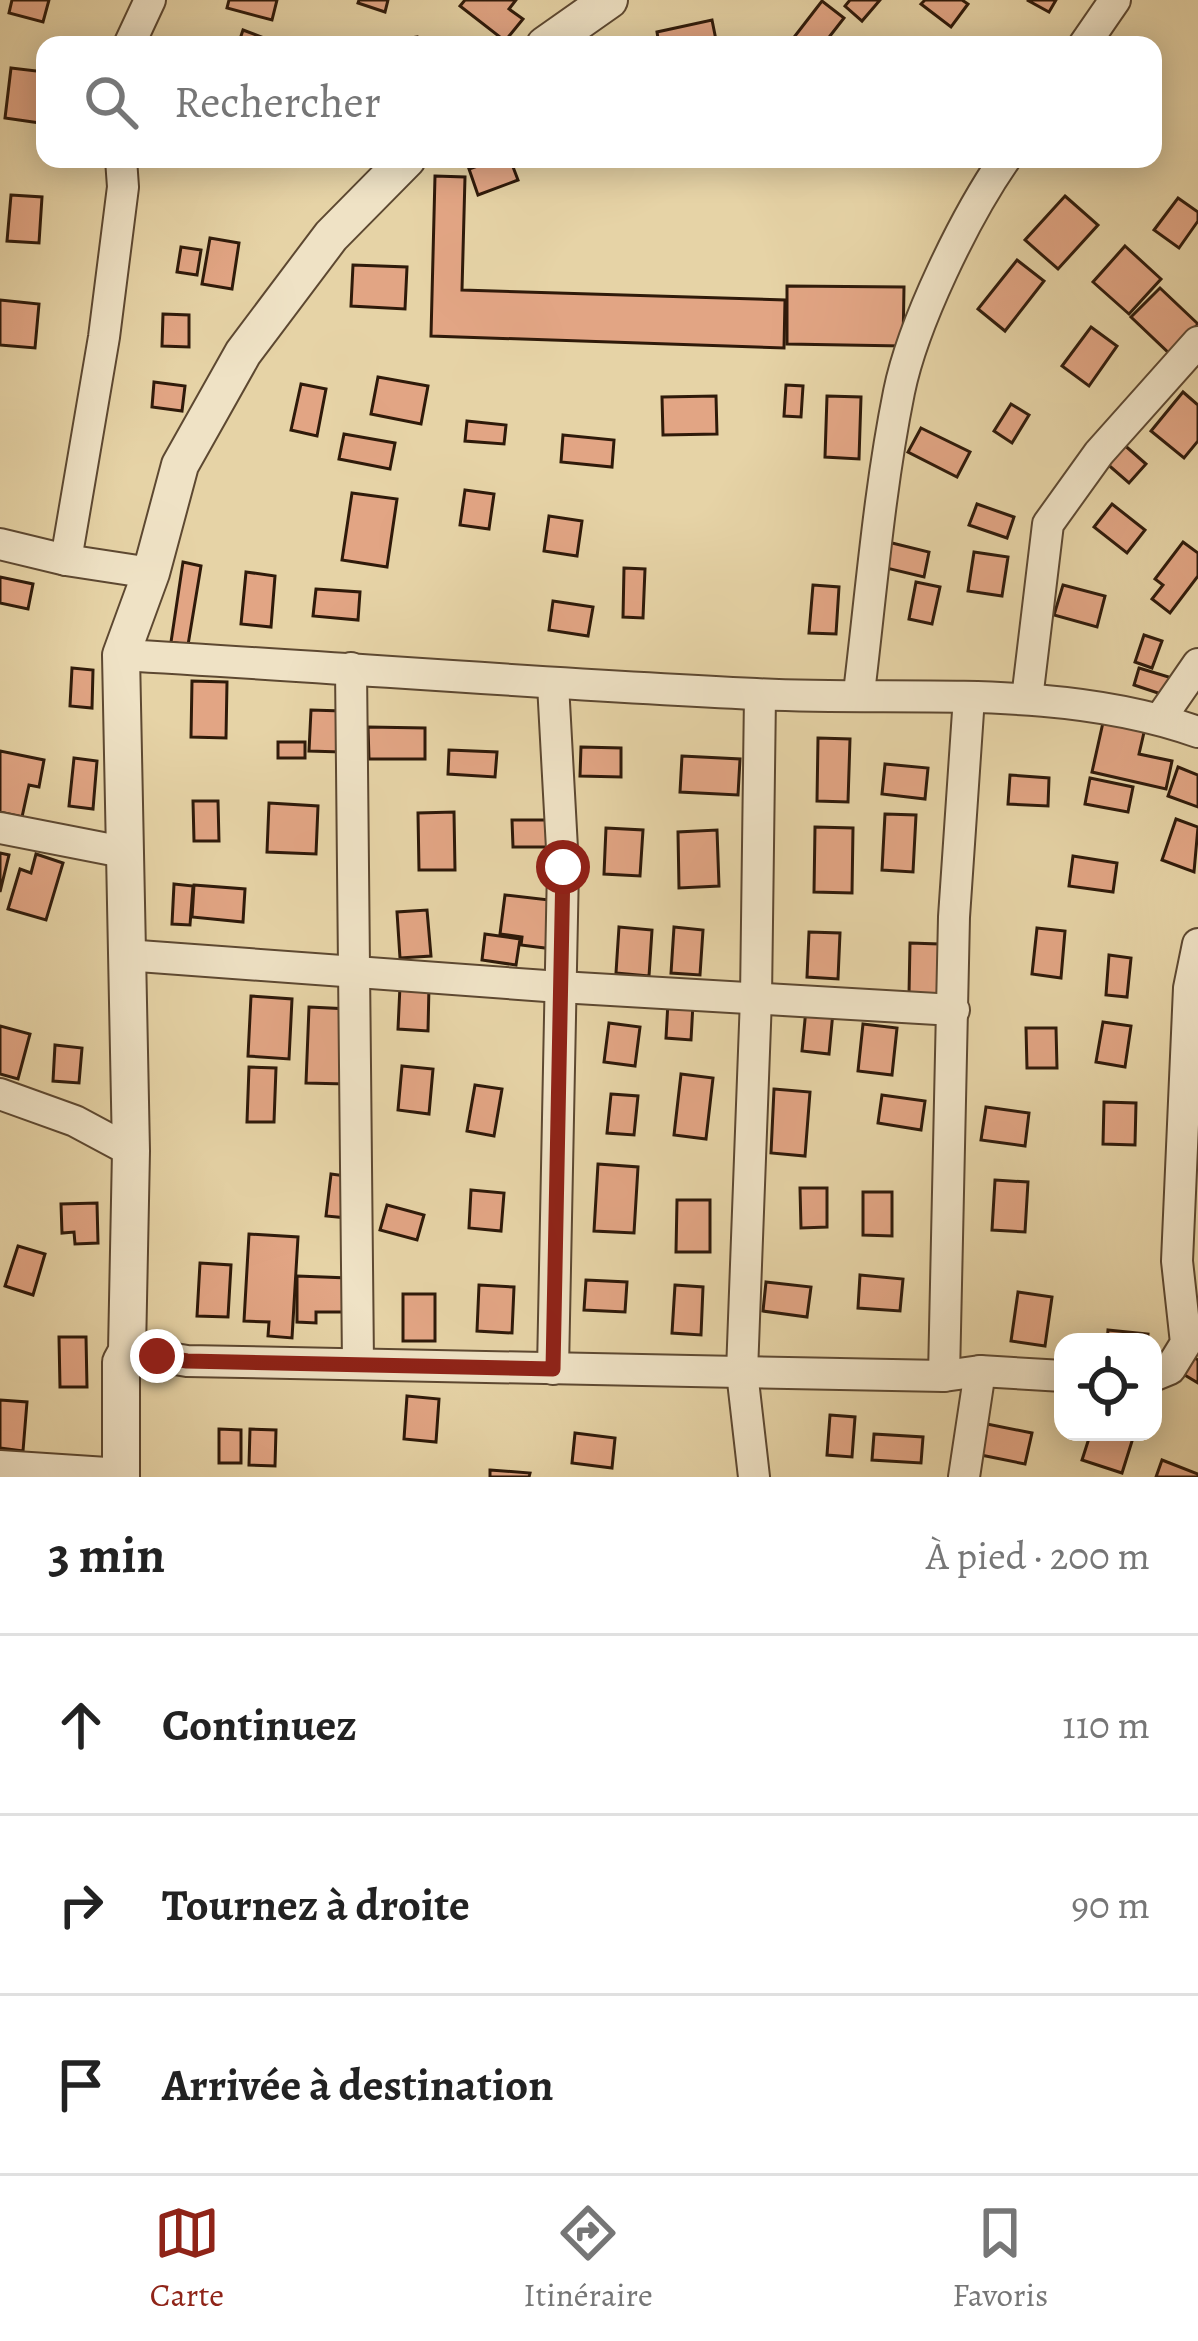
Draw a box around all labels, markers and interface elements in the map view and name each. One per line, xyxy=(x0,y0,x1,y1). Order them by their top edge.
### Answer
search box xyxy=(36,36,1162,168)
icon: search xyxy=(78,69,144,135)
text: Rechercher xyxy=(174,71,381,133)
route start xyxy=(536,840,590,894)
route end xyxy=(130,1329,184,1383)
map controls xyxy=(1054,1333,1162,1441)
button: locate xyxy=(1054,1333,1162,1441)
text: 3 min xyxy=(48,1520,165,1590)
text: À pied · 200 m xyxy=(926,1529,1150,1582)
icon: ahead xyxy=(48,1692,114,1758)
text: Continuez xyxy=(162,1694,357,1756)
text: 110 m xyxy=(1062,1698,1150,1751)
icon: right xyxy=(48,1872,114,1938)
text: Tournez à droite xyxy=(162,1874,470,1936)
text: 90 m xyxy=(1071,1878,1150,1931)
icon: arrive xyxy=(48,2052,114,2118)
text: Arrivée à destination xyxy=(162,2054,554,2116)
tab: Carte xyxy=(150,2200,224,2317)
tab: Itinéraire xyxy=(524,2200,653,2317)
tab: Favoris xyxy=(952,2200,1048,2317)

